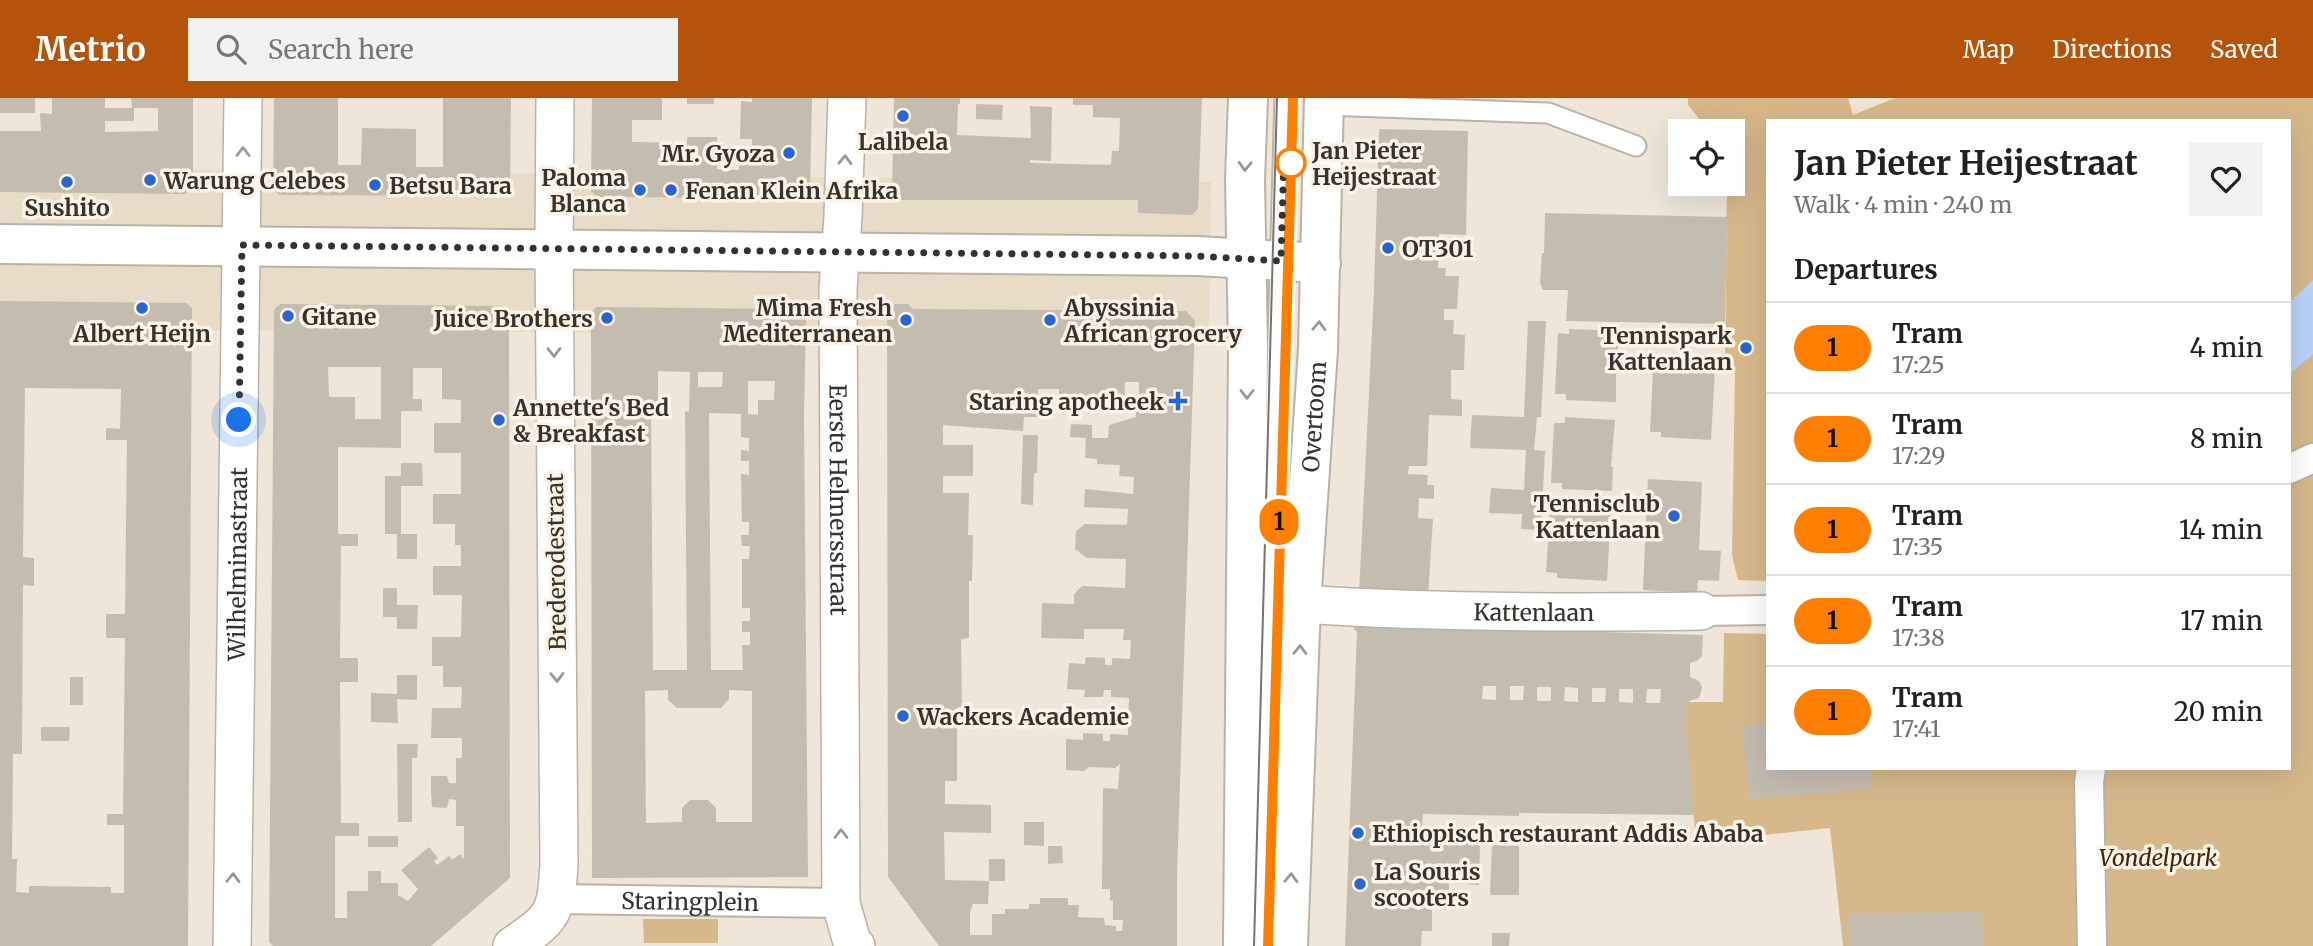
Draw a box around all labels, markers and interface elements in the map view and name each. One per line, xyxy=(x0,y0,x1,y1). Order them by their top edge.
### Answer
search box xyxy=(188,18,678,81)
text: Metrio xyxy=(35,29,146,70)
icon: search xyxy=(212,30,250,68)
text: Search here xyxy=(268,33,413,66)
text: Map xyxy=(1963,34,2014,65)
text: Directions xyxy=(2052,34,2172,65)
text: Saved xyxy=(2210,34,2278,65)
marker: Lalibela xyxy=(895,108,911,124)
map controls xyxy=(1668,119,1745,196)
button: locate xyxy=(1668,119,1745,196)
place label: Lalibela xyxy=(858,127,948,156)
place label: Jan Pieter Heijestraat xyxy=(1311,136,1437,191)
place label: Mr. Gyoza xyxy=(661,139,775,168)
button: heart xyxy=(2189,142,2263,216)
text: Jan Pieter Heijestraat xyxy=(1794,143,2138,184)
marker: Mr. Gyoza xyxy=(781,145,797,161)
one-way arrow xyxy=(235,147,251,157)
marker: Jan Pieter Heijestraat xyxy=(1276,148,1306,178)
one-way arrow xyxy=(837,155,852,166)
one-way arrow xyxy=(1238,161,1253,172)
place label: Paloma Blanca xyxy=(541,163,626,218)
place label: Warung Celebes xyxy=(163,166,346,195)
place label: Betsu Bara xyxy=(389,171,512,200)
marker: Warung Celebes xyxy=(142,172,158,188)
marker: Sushito xyxy=(59,174,75,190)
place label: Fenan Klein Afrika xyxy=(685,176,899,205)
marker: Betsu Bara xyxy=(367,177,383,193)
marker: Paloma Blanca xyxy=(632,182,648,198)
marker: Fenan Klein Afrika xyxy=(663,182,679,198)
text: Walk · 4 min · 240 m xyxy=(1794,190,2012,219)
place label: Sushito xyxy=(24,193,110,222)
place label: OT301 xyxy=(1402,234,1474,263)
marker: OT301 xyxy=(1380,240,1396,256)
text: Departures xyxy=(1794,253,1938,286)
place label: Mima Fresh Mediterranean xyxy=(723,293,892,348)
place label: Abyssinia African grocery xyxy=(1063,293,1242,348)
marker: Albert Heijn xyxy=(134,300,150,316)
place label: Gitane xyxy=(302,302,376,331)
place label: Juice Brothers xyxy=(433,304,593,333)
marker: Gitane xyxy=(280,308,296,324)
marker: Juice Brothers xyxy=(599,310,615,326)
marker: Mima Fresh Mediterranean xyxy=(898,312,914,328)
marker: Abyssinia African grocery xyxy=(1042,312,1058,328)
text: Tram xyxy=(1892,317,1963,350)
place label: Albert Heijn xyxy=(72,319,211,348)
one-way arrow xyxy=(1312,320,1327,331)
place label: Tennispark Kattenlaan xyxy=(1601,321,1732,376)
text: 4 min xyxy=(2189,331,2263,364)
text: 1 xyxy=(1827,332,1838,363)
marker: Tennispark Kattenlaan xyxy=(1738,340,1754,356)
one-way arrow xyxy=(547,347,562,358)
text: 17:25 xyxy=(1892,350,1945,379)
street label: Overtoom xyxy=(1295,360,1332,473)
street label: Eerste Helmersstraat xyxy=(824,384,854,616)
place label: Staring apotheek xyxy=(969,387,1164,416)
one-way arrow xyxy=(1239,389,1255,399)
place label: Annette's Bed & Breakfast xyxy=(512,393,669,448)
marker: Staring apotheek xyxy=(1170,393,1186,409)
your location xyxy=(221,402,256,437)
text: Tram xyxy=(1892,408,1963,441)
marker: Annette's Bed & Breakfast xyxy=(491,412,507,428)
text: 8 min xyxy=(2190,422,2263,455)
text: 1 xyxy=(1827,423,1838,454)
text: 17:29 xyxy=(1892,441,1945,470)
street label: Wilhelminastraat xyxy=(221,467,253,662)
street label: Brederodestraat xyxy=(540,473,572,651)
place label: Tennisclub Kattenlaan xyxy=(1533,489,1660,544)
line badge: 1 xyxy=(1256,499,1302,545)
text: Tram xyxy=(1892,499,1963,532)
text: 1 xyxy=(1273,506,1285,537)
marker: Tennisclub Kattenlaan xyxy=(1666,508,1682,524)
text: 14 min xyxy=(2179,513,2263,546)
text: 1 xyxy=(1827,514,1838,545)
text: 17:35 xyxy=(1892,532,1943,561)
text: Tram xyxy=(1892,590,1963,623)
street label: Kattenlaan xyxy=(1473,597,1594,627)
text: 17 min xyxy=(2180,604,2263,637)
text: 1 xyxy=(1827,605,1838,636)
text: 17:38 xyxy=(1892,623,1945,652)
one-way arrow xyxy=(1292,645,1307,656)
one-way arrow xyxy=(549,673,565,683)
text: Tram xyxy=(1892,681,1963,714)
text: 20 min xyxy=(2174,695,2263,728)
text: 1 xyxy=(1827,696,1838,727)
place label: Wackers Academie xyxy=(916,702,1129,731)
marker: Wackers Academie xyxy=(895,708,911,724)
text: 17:41 xyxy=(1892,714,1940,743)
place label: Ethiopisch restaurant Addis Ababa xyxy=(1372,819,1764,848)
marker: Ethiopisch restaurant Addis Ababa xyxy=(1350,825,1366,841)
one-way arrow xyxy=(833,829,849,839)
park label: Vondelpark xyxy=(2099,843,2218,872)
place label: La Souris scooters xyxy=(1374,857,1481,912)
one-way arrow xyxy=(225,872,241,883)
one-way arrow xyxy=(1283,872,1298,883)
marker: La Souris scooters xyxy=(1352,876,1368,892)
street label: Staringplein xyxy=(621,885,759,916)

